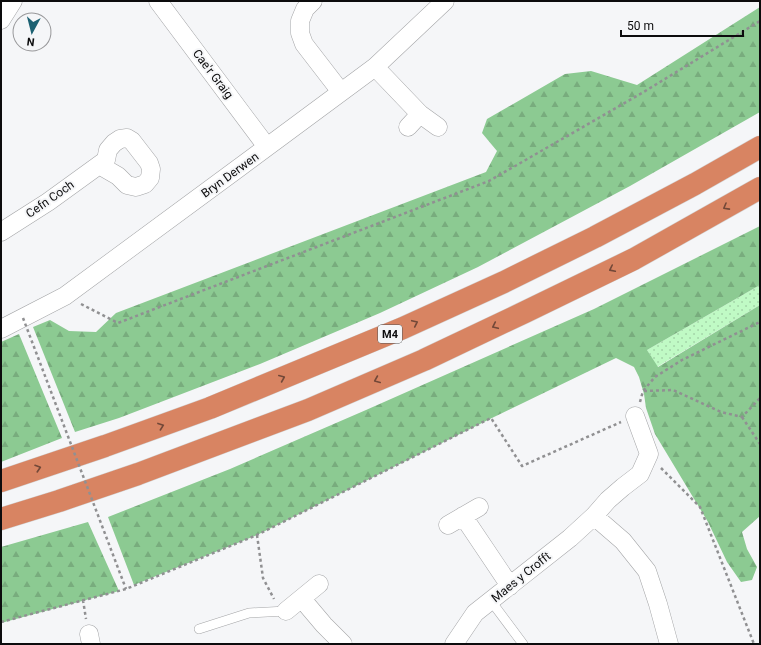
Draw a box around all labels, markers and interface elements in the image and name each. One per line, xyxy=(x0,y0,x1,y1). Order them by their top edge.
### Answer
north arrow xyxy=(12,12,52,52)
scale bar xyxy=(621,12,743,38)
text: 50 m xyxy=(627,19,654,33)
text: N xyxy=(26,34,35,48)
street label: Cae'r Graig xyxy=(190,47,236,101)
street label: Bryn Derwen xyxy=(199,150,261,200)
street label: Cefn Coch xyxy=(23,177,77,221)
one-way arrow xyxy=(723,202,730,210)
one-way arrow xyxy=(608,264,616,272)
one-way arrow xyxy=(410,320,418,328)
one-way arrow xyxy=(492,321,499,329)
road number: M4 xyxy=(378,325,402,343)
one-way arrow xyxy=(277,375,285,383)
one-way arrow xyxy=(373,376,380,384)
one-way arrow xyxy=(157,422,164,431)
one-way arrow xyxy=(34,465,41,473)
street label: Maes y Crofft xyxy=(489,549,553,605)

